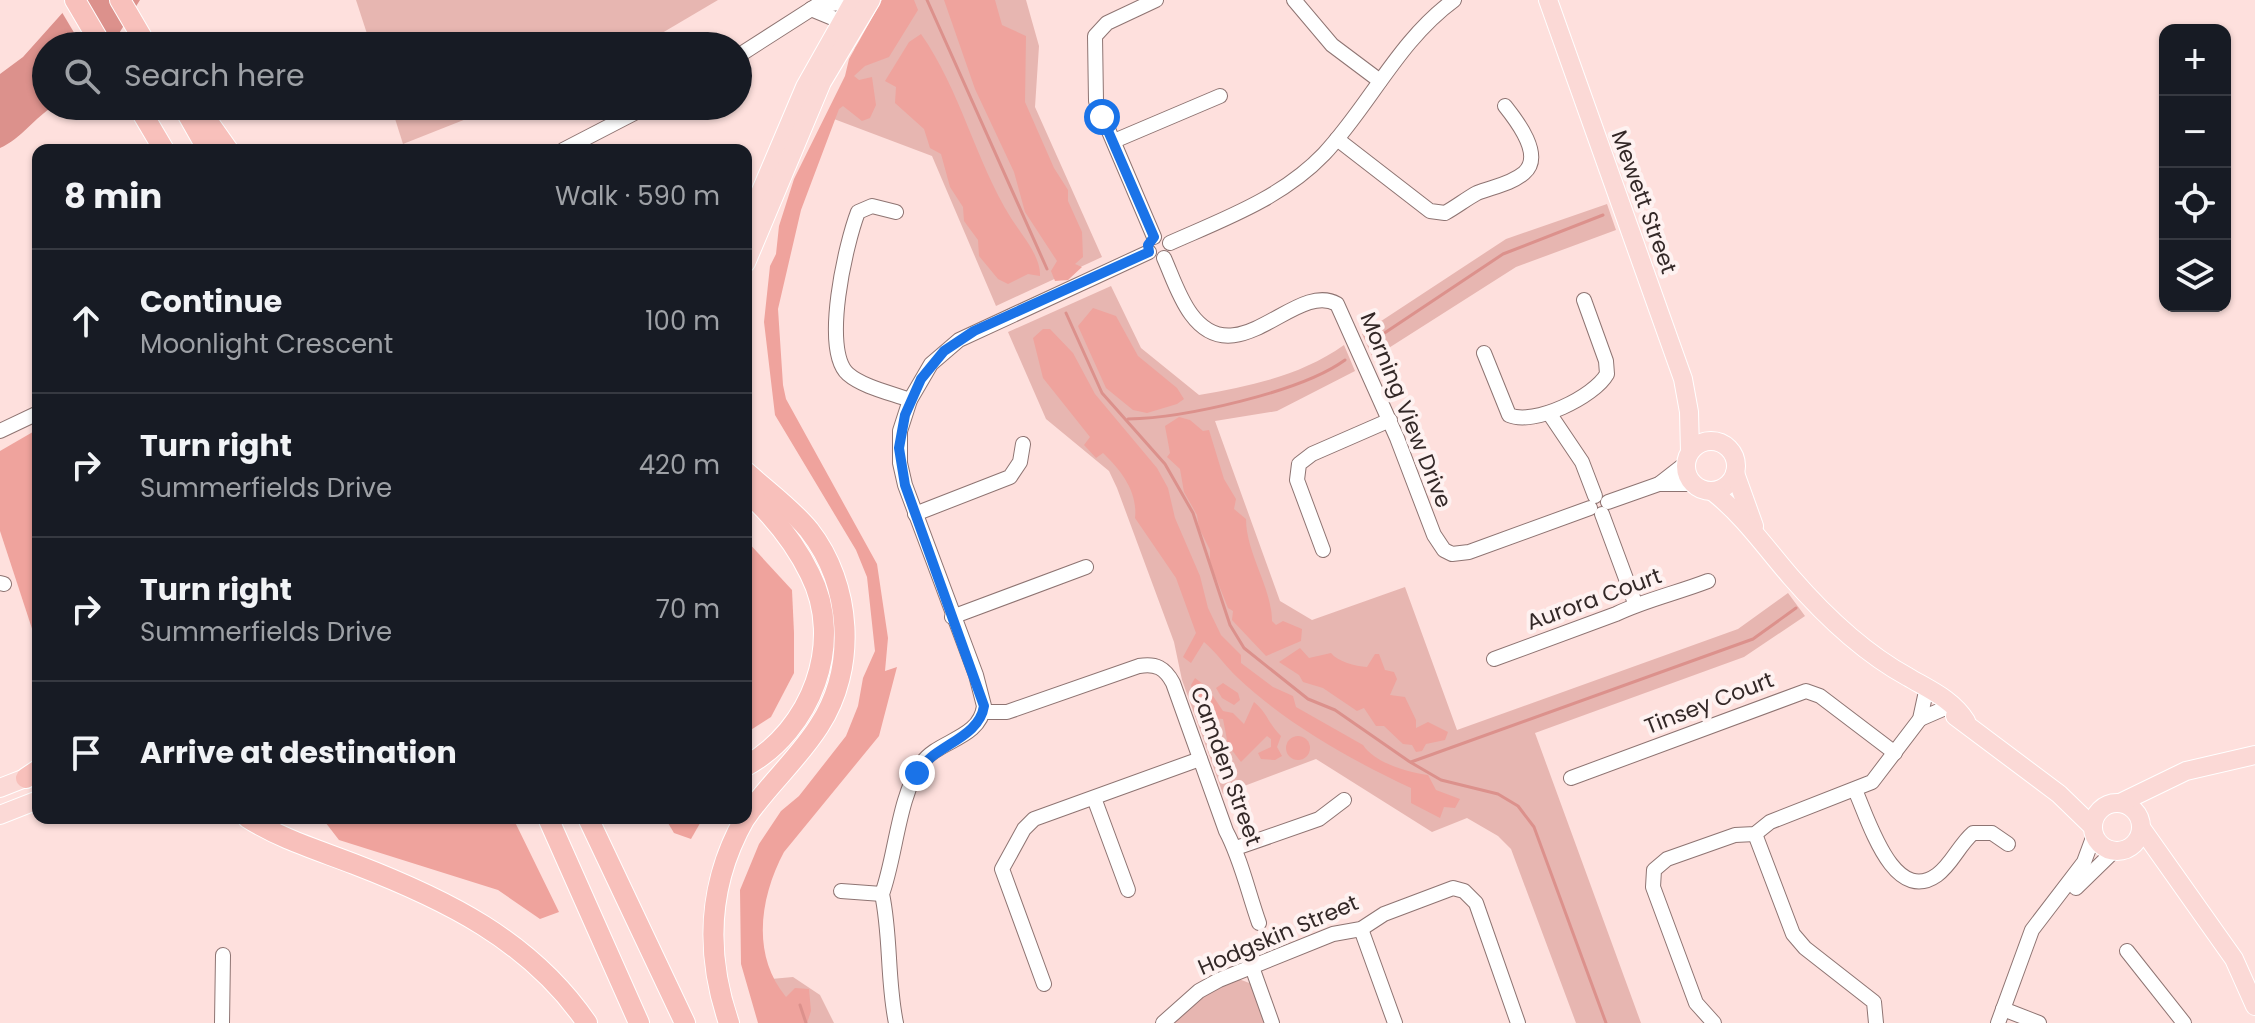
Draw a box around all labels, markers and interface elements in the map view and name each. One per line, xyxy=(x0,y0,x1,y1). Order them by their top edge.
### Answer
map controls xyxy=(2159,24,2231,312)
button: + xyxy=(2159,24,2231,96)
search box xyxy=(32,32,752,120)
icon: search xyxy=(60,54,104,98)
text: Search here xyxy=(124,54,305,97)
button: − xyxy=(2159,96,2231,168)
route start xyxy=(1084,99,1120,135)
street label: Mewett Street xyxy=(1604,126,1684,278)
button: locate xyxy=(2159,168,2231,240)
text: 8 min xyxy=(64,172,162,220)
text: Walk · 590 m xyxy=(555,178,720,214)
button: layers xyxy=(2159,240,2231,312)
text: Continue xyxy=(140,280,282,323)
icon: ahead xyxy=(64,299,108,343)
text: 100 m xyxy=(645,303,720,339)
street label: Morning View Drive xyxy=(1353,308,1459,512)
text: Moonlight Crescent xyxy=(140,326,393,362)
text: Turn right xyxy=(140,424,292,467)
icon: right xyxy=(64,443,108,487)
text: 420 m xyxy=(639,447,720,483)
text: Summerfields Drive xyxy=(140,470,392,506)
street label: Aurora Court xyxy=(1522,560,1666,638)
text: Turn right xyxy=(140,568,292,611)
icon: right xyxy=(64,587,108,631)
text: 70 m xyxy=(656,591,720,627)
text: Summerfields Drive xyxy=(140,614,392,650)
street label: Tinsey Court xyxy=(1640,664,1778,742)
street label: Camden Street xyxy=(1183,682,1269,850)
icon: arrive xyxy=(64,731,108,775)
text: Arrive at destination xyxy=(140,731,457,774)
route end xyxy=(899,755,935,791)
street label: Hodgskin Street xyxy=(1193,887,1363,983)

